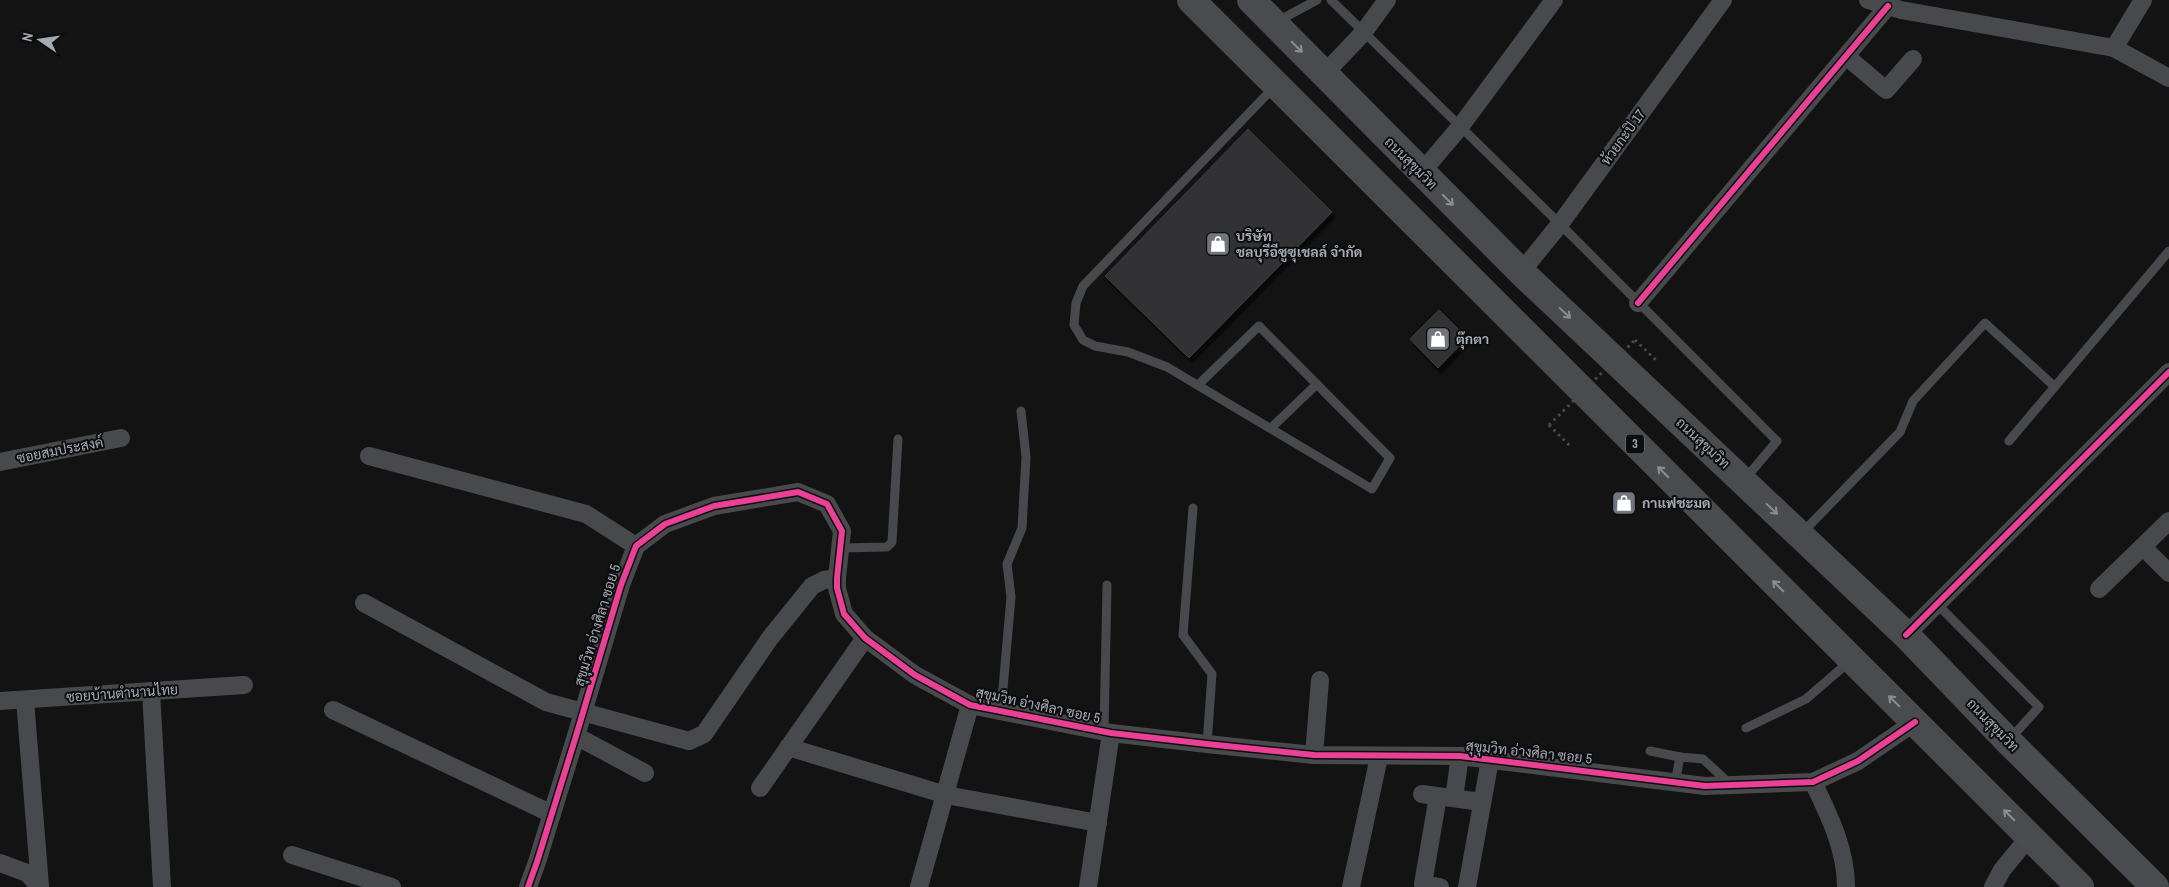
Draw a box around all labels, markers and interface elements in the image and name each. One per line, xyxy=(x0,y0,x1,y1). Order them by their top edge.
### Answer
north arrow xyxy=(15,15,65,65)
text: N xyxy=(18,31,37,43)
one-way arrow xyxy=(1291,41,1303,54)
street label: ห้วยกะปิ 17 xyxy=(1597,106,1649,168)
street label: ถนนสุขุมวิท xyxy=(1380,133,1441,194)
one-way arrow xyxy=(1442,194,1455,206)
place label: บริษัท ชลบุรีอีซูซุเชลล์ จำกัด xyxy=(1236,227,1362,263)
shop icon: บริษัท ชลบุรีอีซูซุเชลล์ จำกัด xyxy=(1205,231,1231,257)
one-way arrow xyxy=(1558,307,1571,319)
shop icon: ตุ๊กตา xyxy=(1425,326,1451,352)
place label: ตุ๊กตา xyxy=(1456,330,1489,350)
street label: ถนนสุขุมวิท xyxy=(1672,413,1734,473)
street label: ซอยสมประสงค์ xyxy=(15,433,105,467)
road number: 3 xyxy=(1626,434,1644,454)
one-way arrow xyxy=(1657,466,1669,478)
shop icon: กาแฟชะมด xyxy=(1611,490,1637,516)
place label: กาแฟชะมด xyxy=(1642,494,1711,512)
one-way arrow xyxy=(1766,503,1779,515)
street label: สุขุมวิท อ่างศิลา ซอย 5 xyxy=(570,562,625,689)
one-way arrow xyxy=(1772,580,1784,593)
street label: ซอยบ้านตำนานไทย xyxy=(65,680,179,706)
street label: สุขุมวิท อ่างศิลา ซอย 5 xyxy=(974,683,1102,728)
one-way arrow xyxy=(1887,695,1900,707)
street label: ถนนสุขุมวิท xyxy=(1962,695,2023,756)
street label: สุขุมวิท อ่างศิลา ซอย 5 xyxy=(1465,736,1593,769)
one-way arrow xyxy=(2003,809,2015,821)

